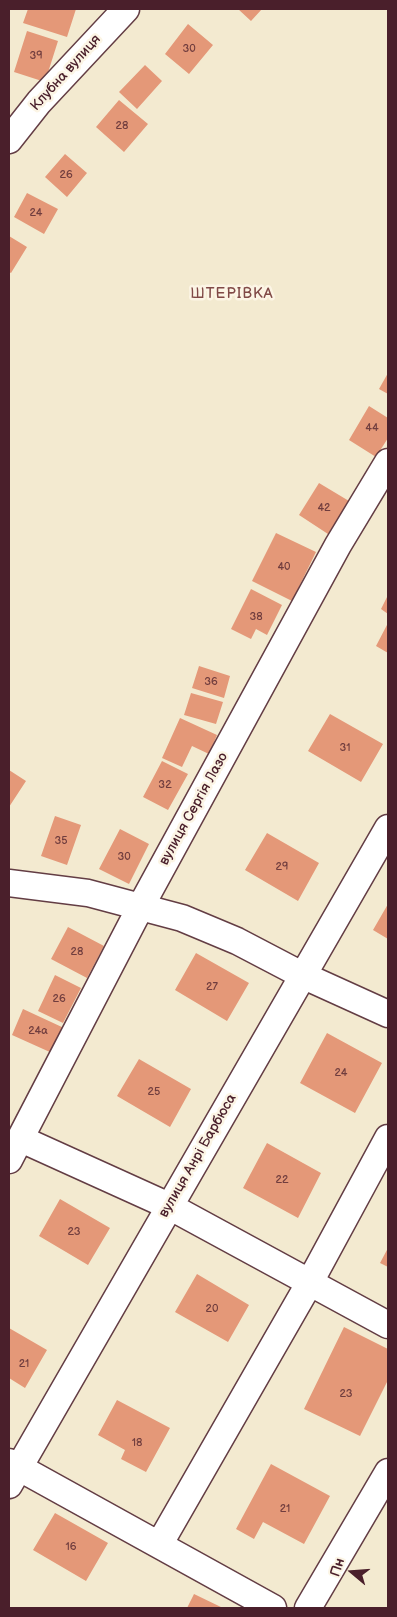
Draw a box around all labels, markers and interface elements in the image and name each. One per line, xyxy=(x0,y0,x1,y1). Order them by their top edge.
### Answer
street label: Клубна вулиця xyxy=(27,31,105,115)
house number: 30 xyxy=(182,42,196,56)
house number: 39 xyxy=(29,49,43,63)
house number: 28 xyxy=(116,119,128,133)
house number: 26 xyxy=(59,168,73,182)
house number: 24 xyxy=(29,206,43,220)
district label: ШТЕРIВКА xyxy=(189,285,275,303)
house number: 44 xyxy=(365,421,379,435)
house number: 42 xyxy=(317,501,331,515)
house number: 40 xyxy=(277,560,291,574)
house number: 38 xyxy=(249,610,263,624)
house number: 36 xyxy=(204,675,218,689)
house number: 31 xyxy=(339,741,351,755)
street label: вулиця Сергія Лазо xyxy=(156,750,232,868)
house number: 32 xyxy=(158,778,172,792)
house number: 35 xyxy=(54,834,68,848)
house number: 30 xyxy=(117,850,131,864)
house number: 29 xyxy=(276,860,288,874)
house number: 28 xyxy=(71,945,83,959)
house number: 27 xyxy=(206,980,218,994)
house number: 26 xyxy=(52,992,66,1006)
house number: 24а xyxy=(28,1024,48,1038)
house number: 24 xyxy=(334,1066,348,1080)
house number: 25 xyxy=(148,1085,160,1099)
street label: вулиця Анрі Барбюса xyxy=(156,1091,240,1221)
house number: 22 xyxy=(276,1173,288,1187)
house number: 23 xyxy=(67,1225,81,1239)
house number: 20 xyxy=(206,1302,218,1316)
house number: 21 xyxy=(19,1357,29,1371)
house number: 23 xyxy=(339,1387,353,1401)
house number: 18 xyxy=(132,1436,142,1450)
house number: 21 xyxy=(280,1502,290,1516)
house number: 16 xyxy=(66,1540,76,1554)
north arrow xyxy=(327,1547,377,1597)
text: Пн xyxy=(326,1556,348,1579)

